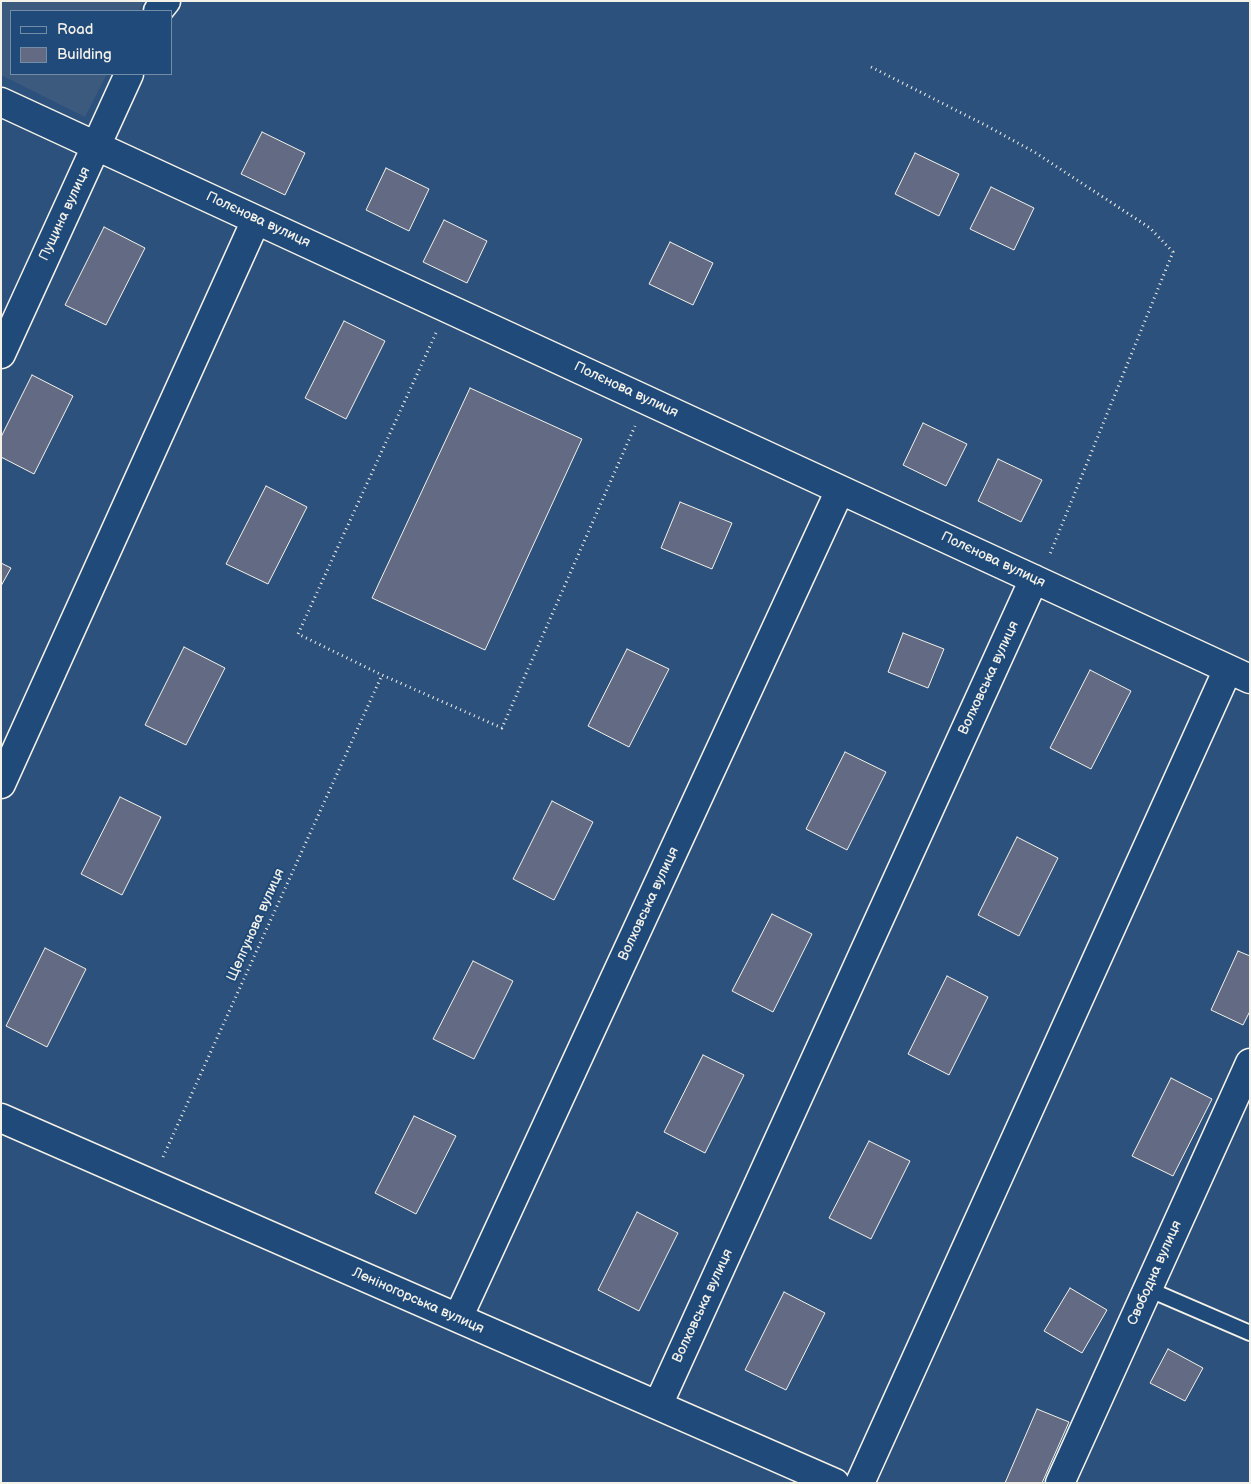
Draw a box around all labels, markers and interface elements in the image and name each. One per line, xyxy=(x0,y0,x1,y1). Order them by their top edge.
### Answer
legend xyxy=(10,10,172,75)
text: Road xyxy=(57,20,93,39)
text: Building xyxy=(57,45,112,64)
street label: Пущина вулиця xyxy=(36,164,94,264)
street label: Полєнова вулиця xyxy=(203,188,313,252)
street label: Полєнова вулиця xyxy=(571,358,681,422)
street label: Полєнова вулиця xyxy=(938,528,1048,592)
street label: Волховська вулиця xyxy=(955,619,1023,737)
street label: Волховська вулиця xyxy=(615,845,683,963)
street label: Щелгунова вулиця xyxy=(224,866,288,984)
street label: Свободна вулиця xyxy=(1124,1218,1186,1328)
street label: Волховська вулиця xyxy=(669,1247,737,1365)
street label: Леніногорська вулиця xyxy=(350,1264,486,1338)

